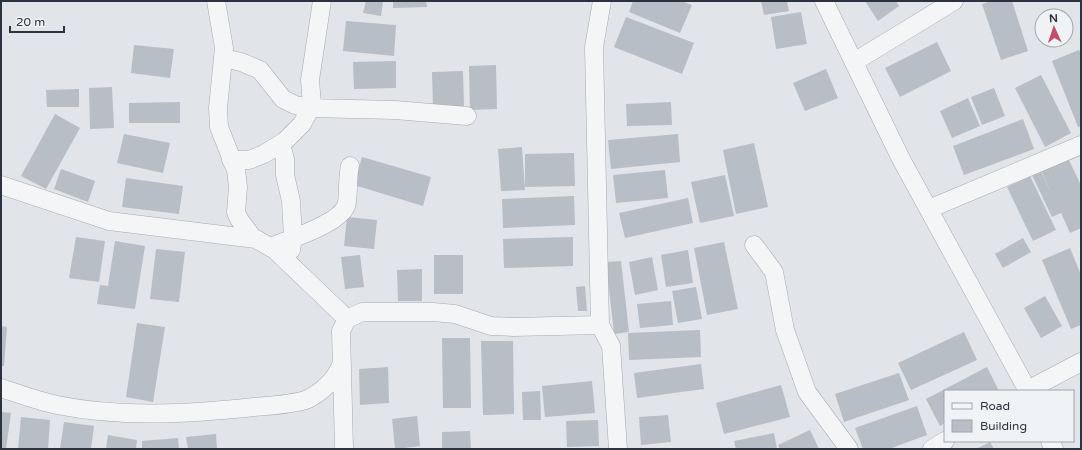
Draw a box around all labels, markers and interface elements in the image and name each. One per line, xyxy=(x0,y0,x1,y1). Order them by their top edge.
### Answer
scale bar xyxy=(10,8,64,34)
north arrow xyxy=(1034,8,1074,48)
text: N xyxy=(1049,12,1058,25)
text: 20 m xyxy=(16,15,45,29)
legend xyxy=(944,390,1074,442)
text: Road xyxy=(980,399,1010,413)
text: Building xyxy=(980,419,1027,433)

